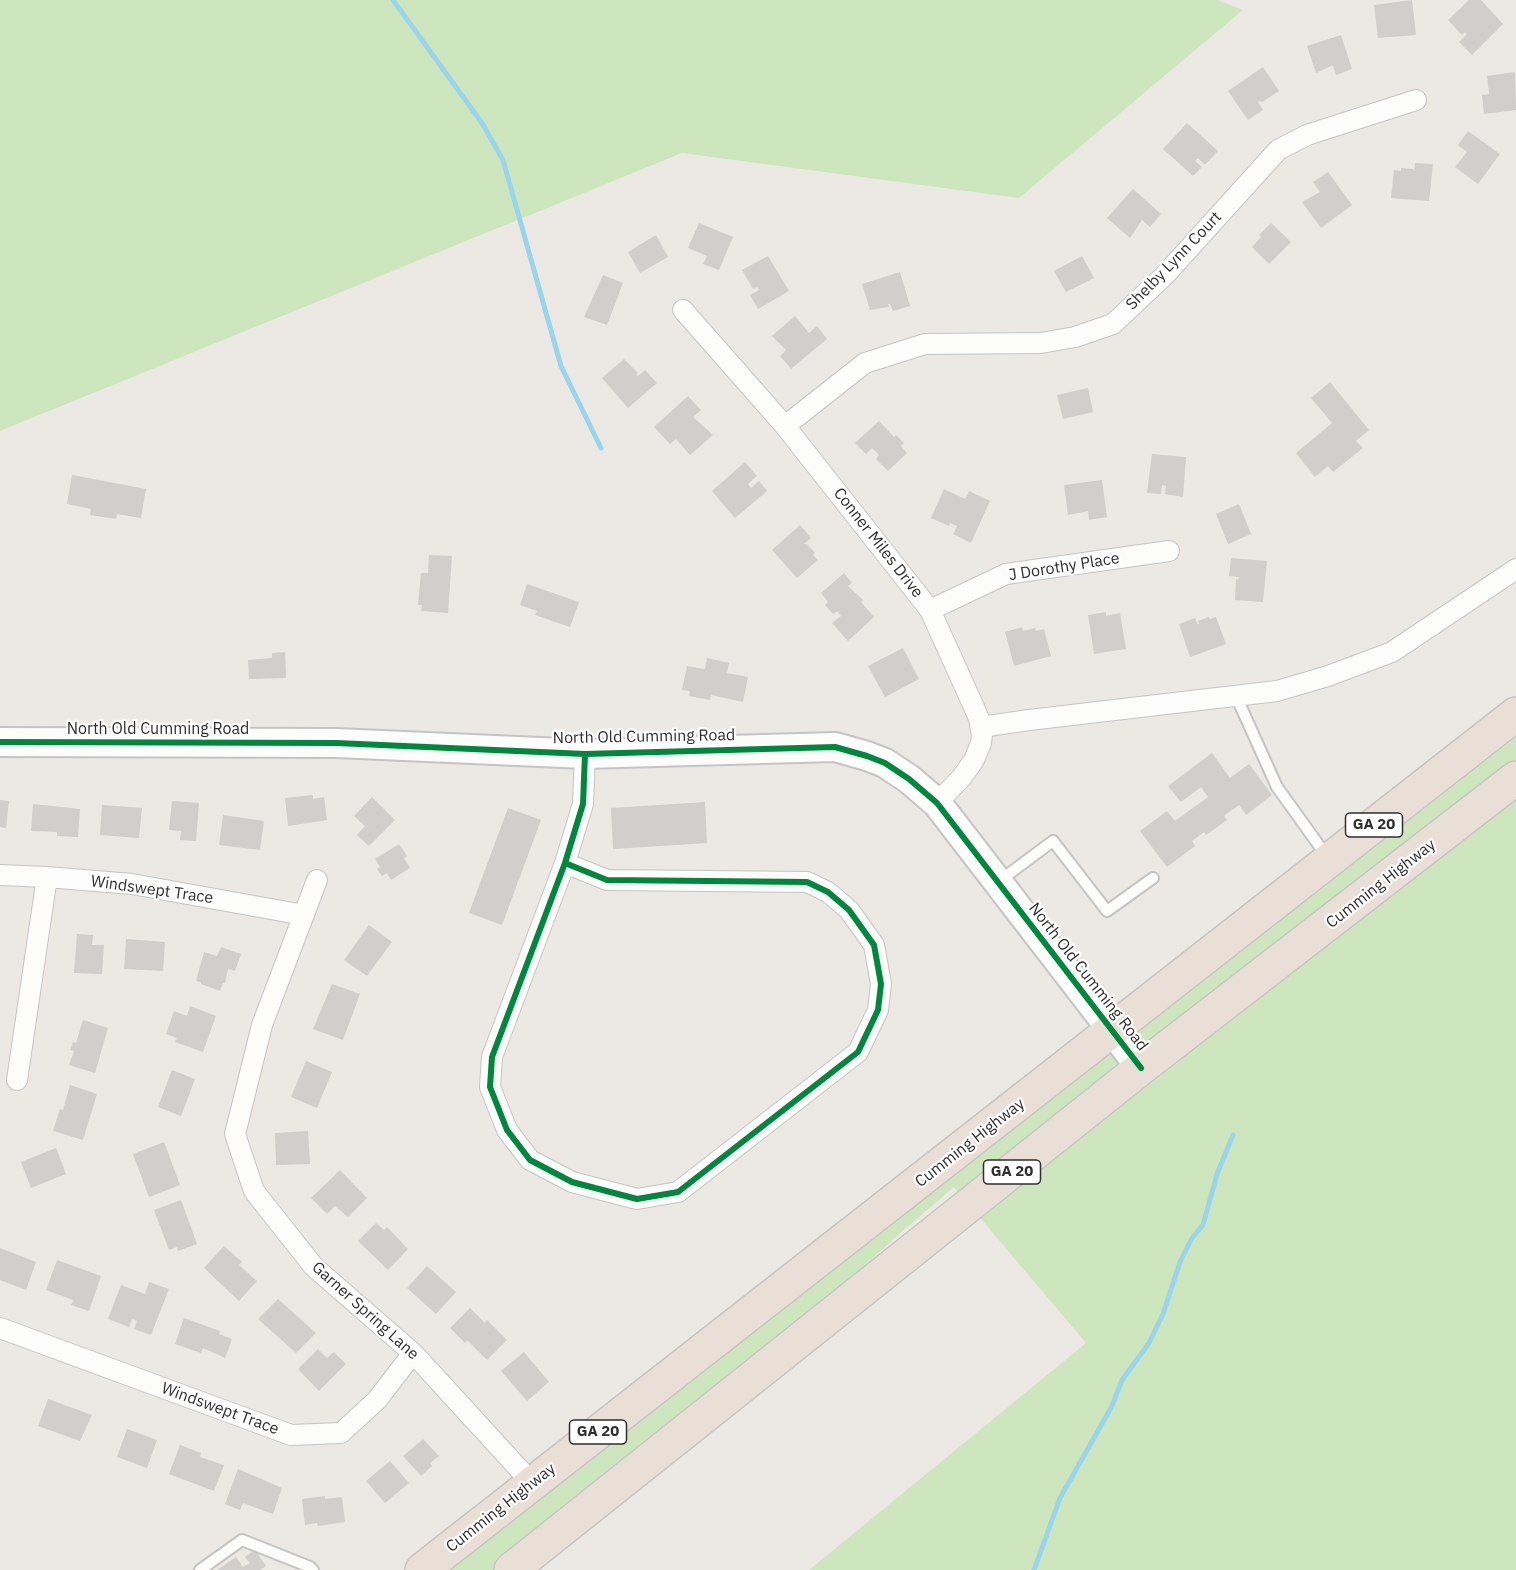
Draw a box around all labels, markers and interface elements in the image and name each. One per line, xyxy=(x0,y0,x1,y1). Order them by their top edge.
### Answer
street label: Shelby Lynn Court xyxy=(1122,208,1226,314)
street label: Conner Miles Drive xyxy=(829,484,927,602)
street label: J Dorothy Place xyxy=(1007,549,1121,585)
street label: North Old Cumming Road xyxy=(67,719,249,739)
street label: North Old Cumming Road xyxy=(553,726,735,748)
road number: GA 20 xyxy=(1346,813,1402,837)
street label: Cumming Highway xyxy=(1322,835,1440,933)
street label: Windswept Trace xyxy=(90,872,214,908)
street label: North Old Cumming Road xyxy=(1024,899,1152,1055)
street label: Cumming Highway xyxy=(911,1094,1029,1192)
road number: GA 20 xyxy=(984,1160,1040,1184)
street label: Garner Spring Lane xyxy=(308,1258,422,1364)
street label: Windswept Trace xyxy=(159,1379,281,1439)
road number: GA 20 xyxy=(570,1420,626,1444)
street label: Cumming Highway xyxy=(442,1459,560,1557)

